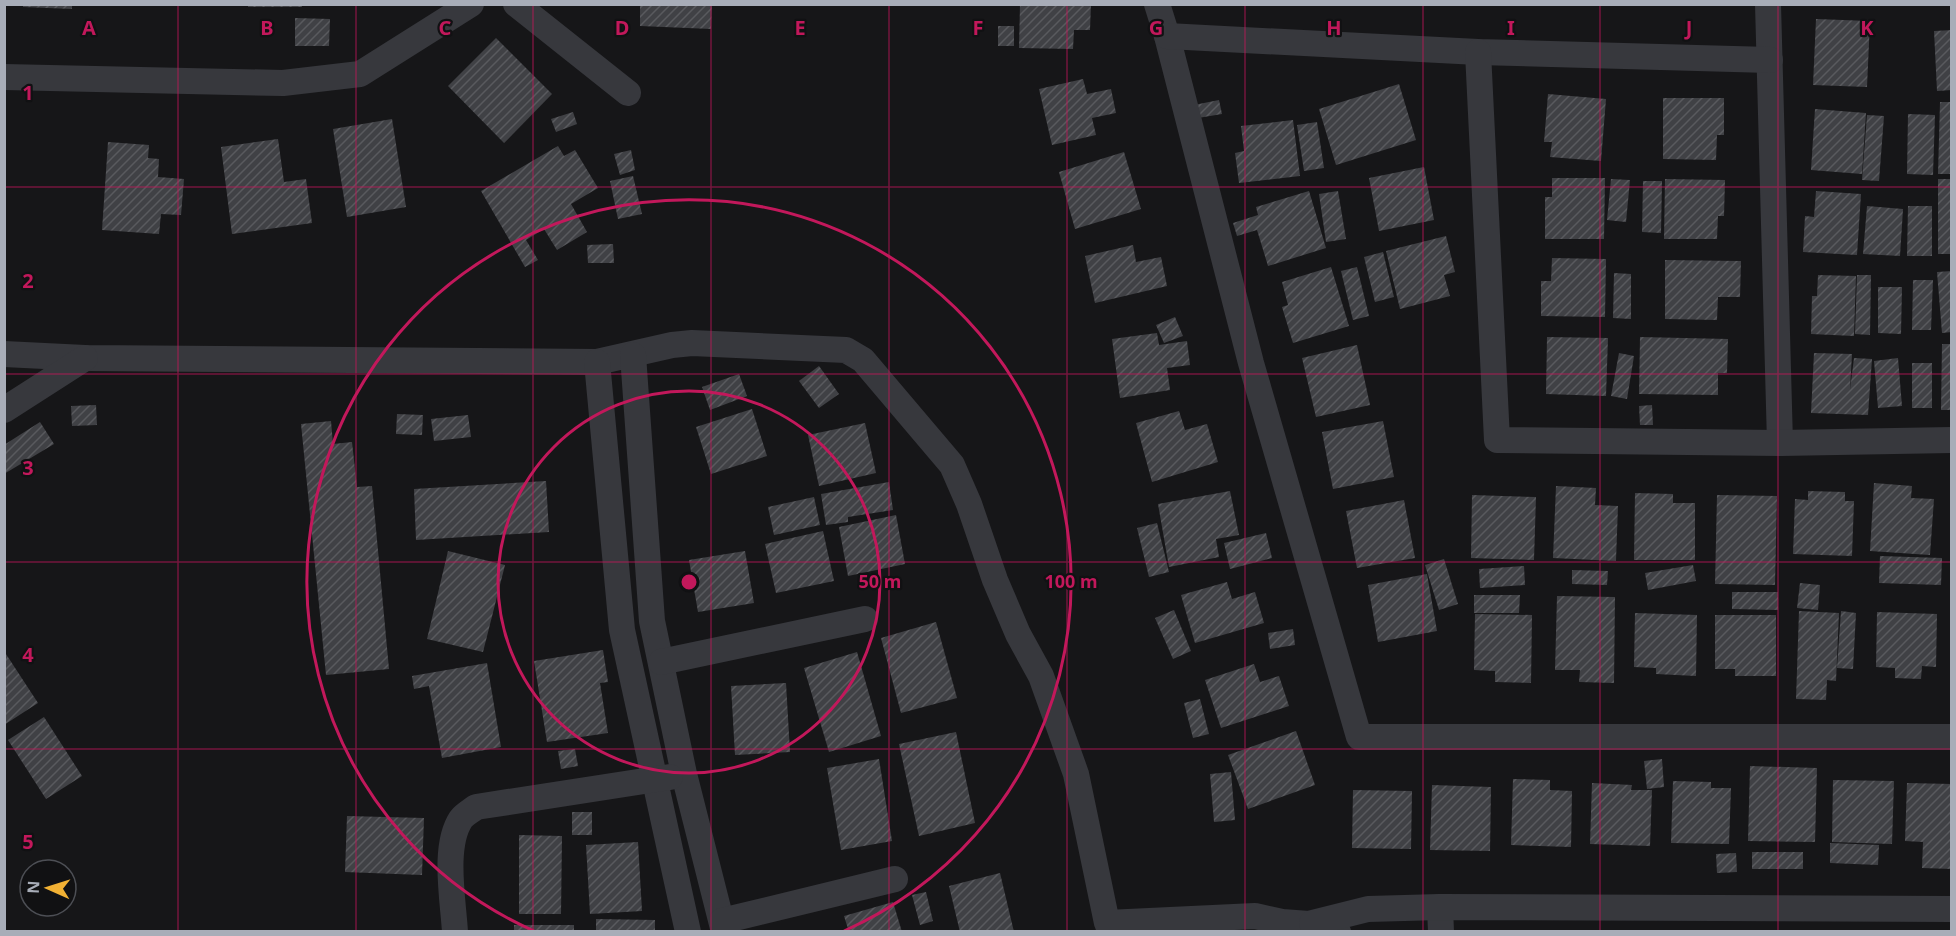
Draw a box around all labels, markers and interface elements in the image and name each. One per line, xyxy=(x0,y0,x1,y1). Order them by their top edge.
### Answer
text: A xyxy=(82,14,96,41)
text: B xyxy=(260,14,274,41)
text: C xyxy=(439,14,452,41)
text: D xyxy=(615,14,629,41)
text: E xyxy=(794,14,806,41)
text: F xyxy=(973,14,983,41)
text: G xyxy=(1149,14,1163,41)
text: H xyxy=(1326,14,1342,41)
text: I xyxy=(1507,14,1515,41)
text: J xyxy=(1684,14,1692,41)
text: K xyxy=(1860,14,1874,41)
text: 1 xyxy=(22,79,34,106)
text: 2 xyxy=(22,267,34,294)
text: 3 xyxy=(22,454,34,481)
text: 50 m xyxy=(859,569,901,593)
text: 100 m xyxy=(1044,569,1098,593)
centre of rings xyxy=(679,572,699,592)
text: 4 xyxy=(22,641,34,668)
text: 5 xyxy=(22,828,34,855)
north arrow xyxy=(18,858,78,918)
text: N xyxy=(22,880,44,894)

